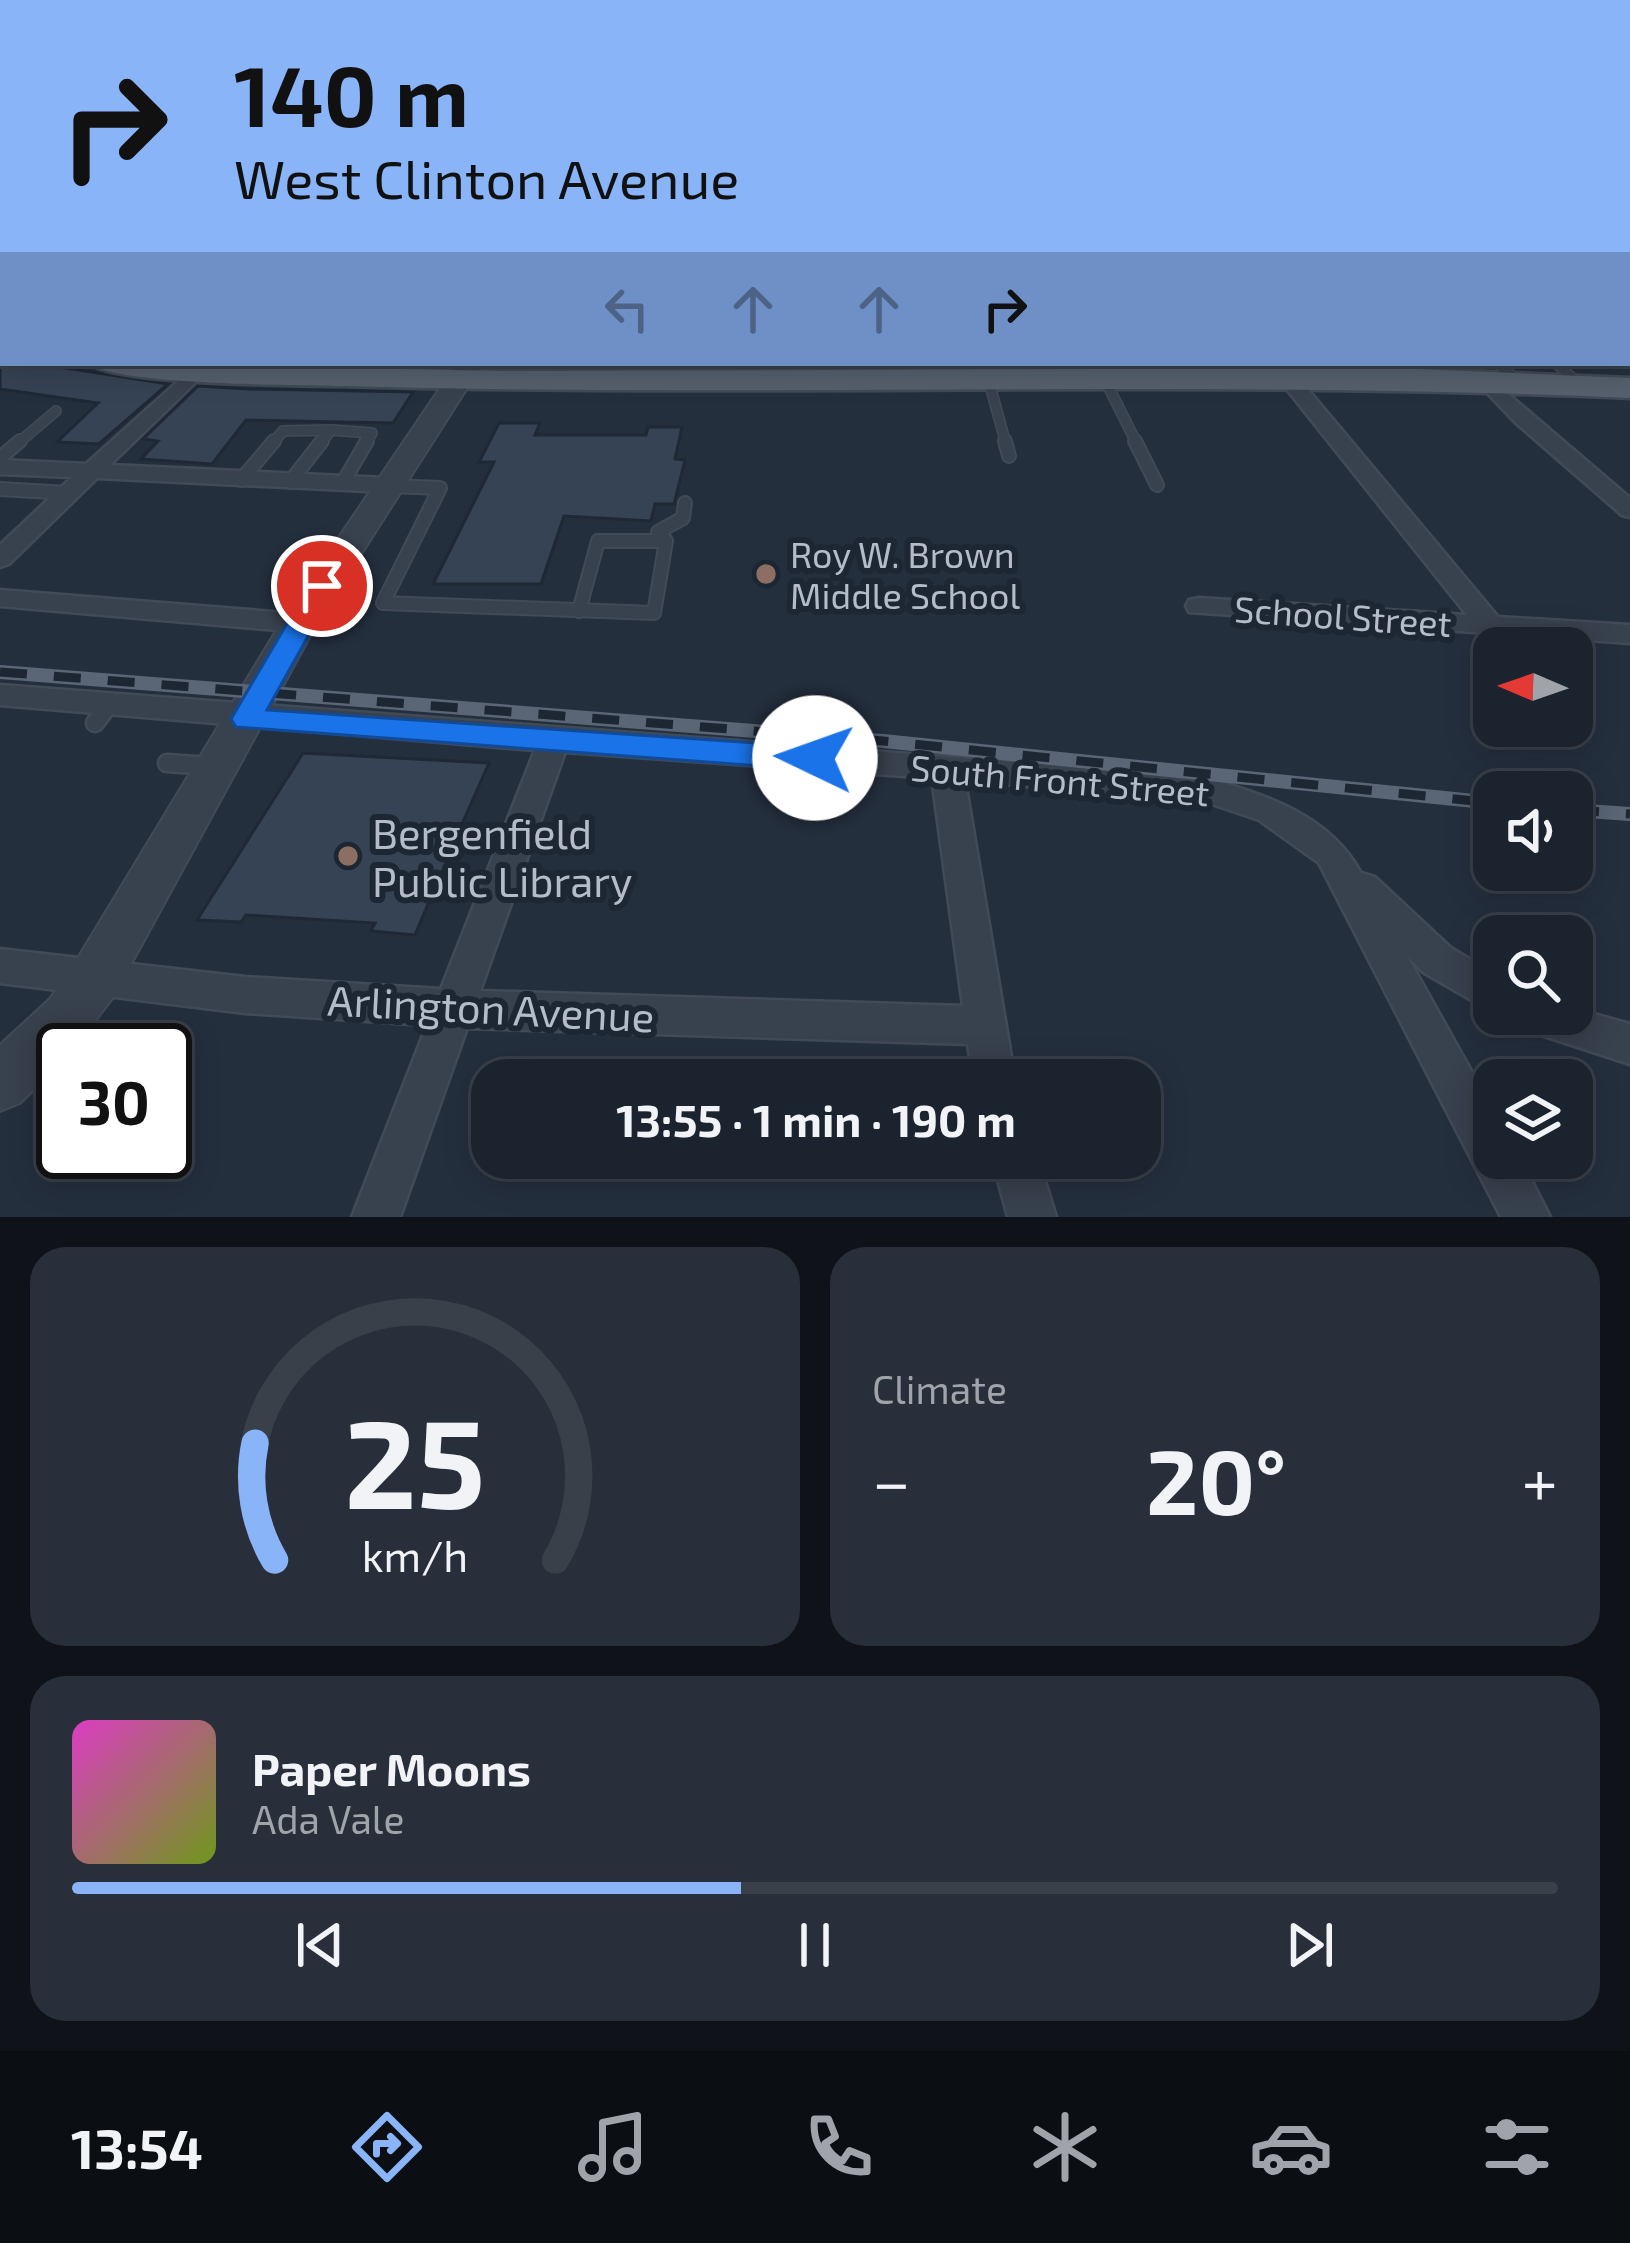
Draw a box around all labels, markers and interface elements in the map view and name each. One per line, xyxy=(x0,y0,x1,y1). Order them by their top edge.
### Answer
text: 140 m xyxy=(234,43,469,144)
icon: right xyxy=(36,48,192,204)
text: West Clinton Avenue xyxy=(234,145,739,210)
icon: left xyxy=(594,276,660,342)
icon: ahead xyxy=(720,276,786,342)
icon: ahead xyxy=(846,276,912,342)
icon: right xyxy=(972,276,1038,342)
place label: Roy W. Brown Middle School xyxy=(790,532,1020,616)
pin xyxy=(271,535,373,637)
icon: arrive xyxy=(289,553,355,619)
marker: Roy W. Brown Middle School xyxy=(753,561,779,587)
street label: School Street xyxy=(1233,586,1453,644)
north arrow xyxy=(1473,627,1593,747)
map controls xyxy=(1473,627,1593,1179)
position arrow xyxy=(752,695,878,821)
street label: South Front Street xyxy=(909,745,1211,813)
button: sound xyxy=(1473,771,1593,891)
place label: Bergenfield Public Library xyxy=(372,807,632,905)
marker: Bergenfield Public Library xyxy=(335,843,361,869)
button: search xyxy=(1473,915,1593,1035)
street label: Arlington Avenue xyxy=(326,973,656,1041)
speed limit sign: 30 xyxy=(36,1023,192,1179)
button: layers xyxy=(1473,1059,1593,1179)
text: 13:55 · 1 min · 190 m xyxy=(616,1092,1016,1146)
text: Climate xyxy=(872,1365,1007,1412)
text: 25 xyxy=(344,1384,486,1534)
text: 20° xyxy=(1146,1425,1286,1533)
text: − xyxy=(872,1440,911,1519)
text: + xyxy=(1522,1440,1558,1519)
text: km/h xyxy=(362,1528,468,1580)
text: Paper Moons xyxy=(252,1741,531,1795)
text: Ada Vale xyxy=(252,1795,404,1842)
icon: previous xyxy=(287,1912,353,1978)
icon: pause xyxy=(782,1912,848,1978)
icon: next xyxy=(1277,1912,1343,1978)
icon: directions xyxy=(345,2105,429,2189)
icon: music xyxy=(571,2105,655,2189)
icon: phone xyxy=(797,2105,881,2189)
icon: climate xyxy=(1023,2105,1107,2189)
icon: car xyxy=(1249,2105,1333,2189)
icon: filters xyxy=(1475,2105,1559,2189)
text: 13:54 xyxy=(71,2115,203,2180)

